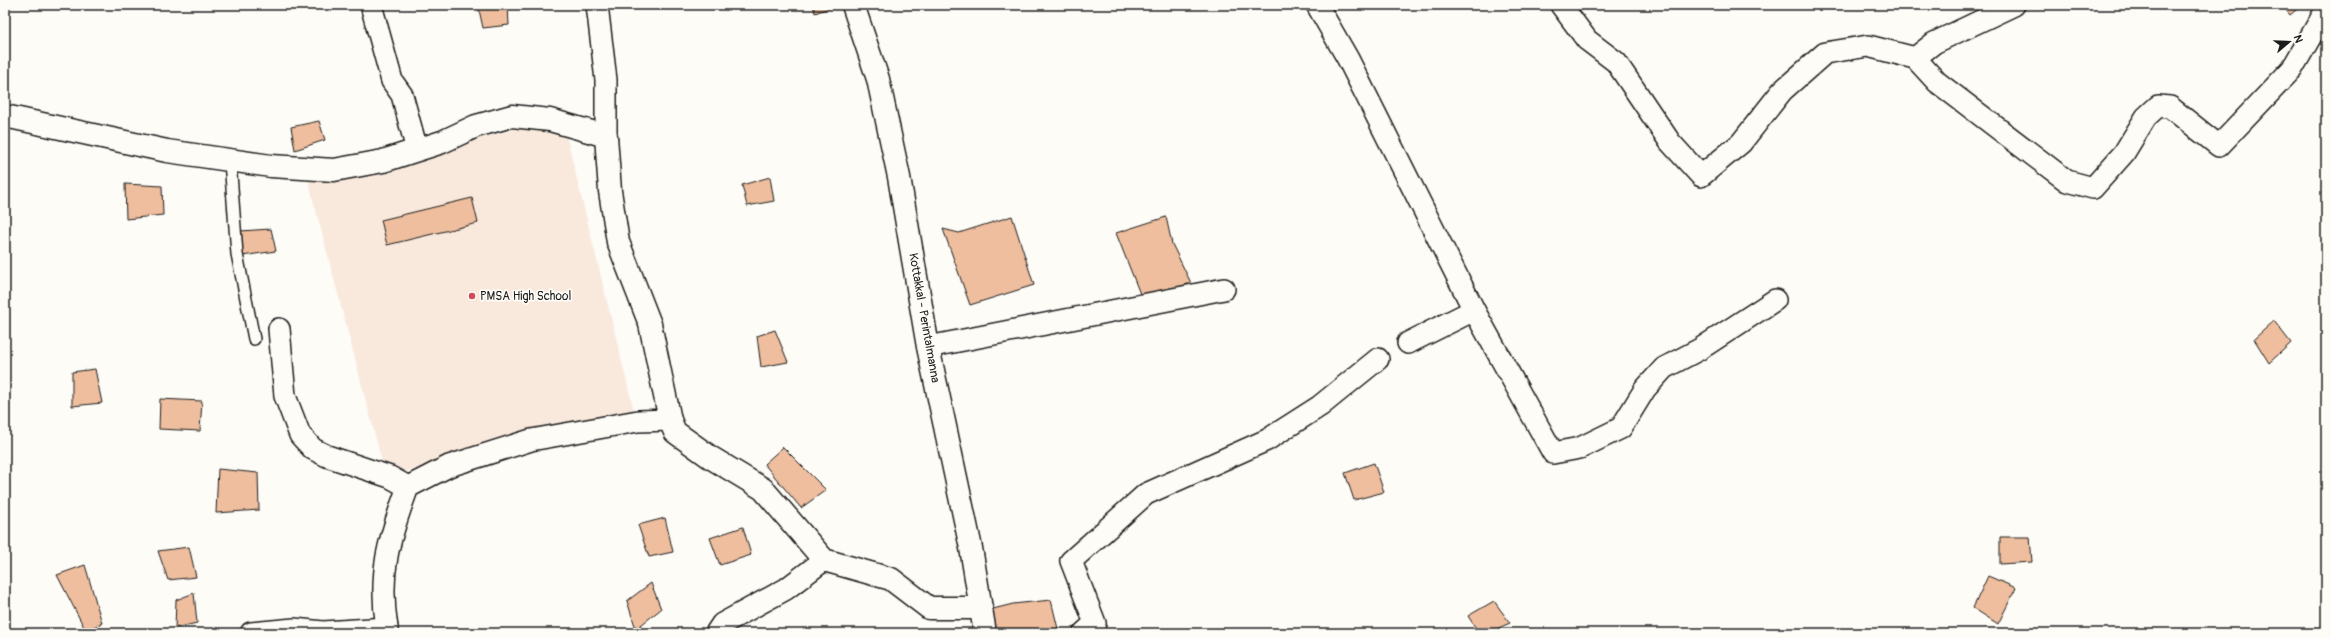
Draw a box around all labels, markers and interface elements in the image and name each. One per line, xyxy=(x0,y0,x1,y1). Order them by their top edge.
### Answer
north arrow xyxy=(2269,22,2309,62)
text: N xyxy=(2291,33,2306,45)
street label: Kottakkal - Perintalmanna xyxy=(905,252,943,384)
place label: PMSA High School xyxy=(480,289,571,304)
marker: PMSA High School xyxy=(467,291,477,301)

